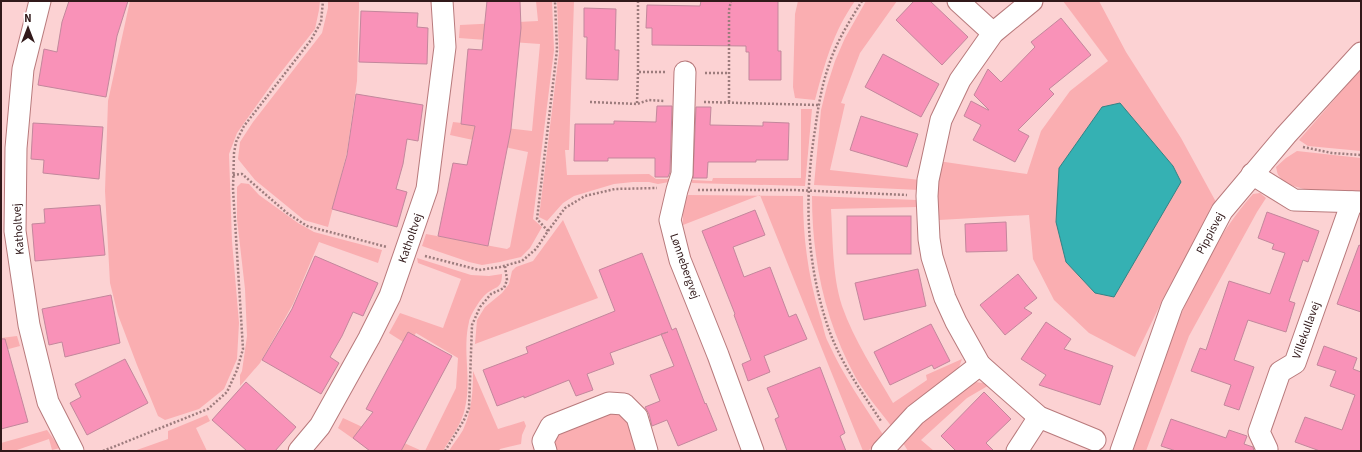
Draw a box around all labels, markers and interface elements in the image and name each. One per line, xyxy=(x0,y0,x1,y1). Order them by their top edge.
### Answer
north arrow xyxy=(8,8,48,48)
text: N xyxy=(24,11,32,26)
street label: Katholtvej xyxy=(8,203,29,255)
street label: Pippisvej xyxy=(1192,209,1229,257)
street label: Katholtvej xyxy=(394,211,427,265)
street label: Lønnebergvej xyxy=(665,231,704,301)
street label: Villekullavej xyxy=(1288,299,1325,361)

